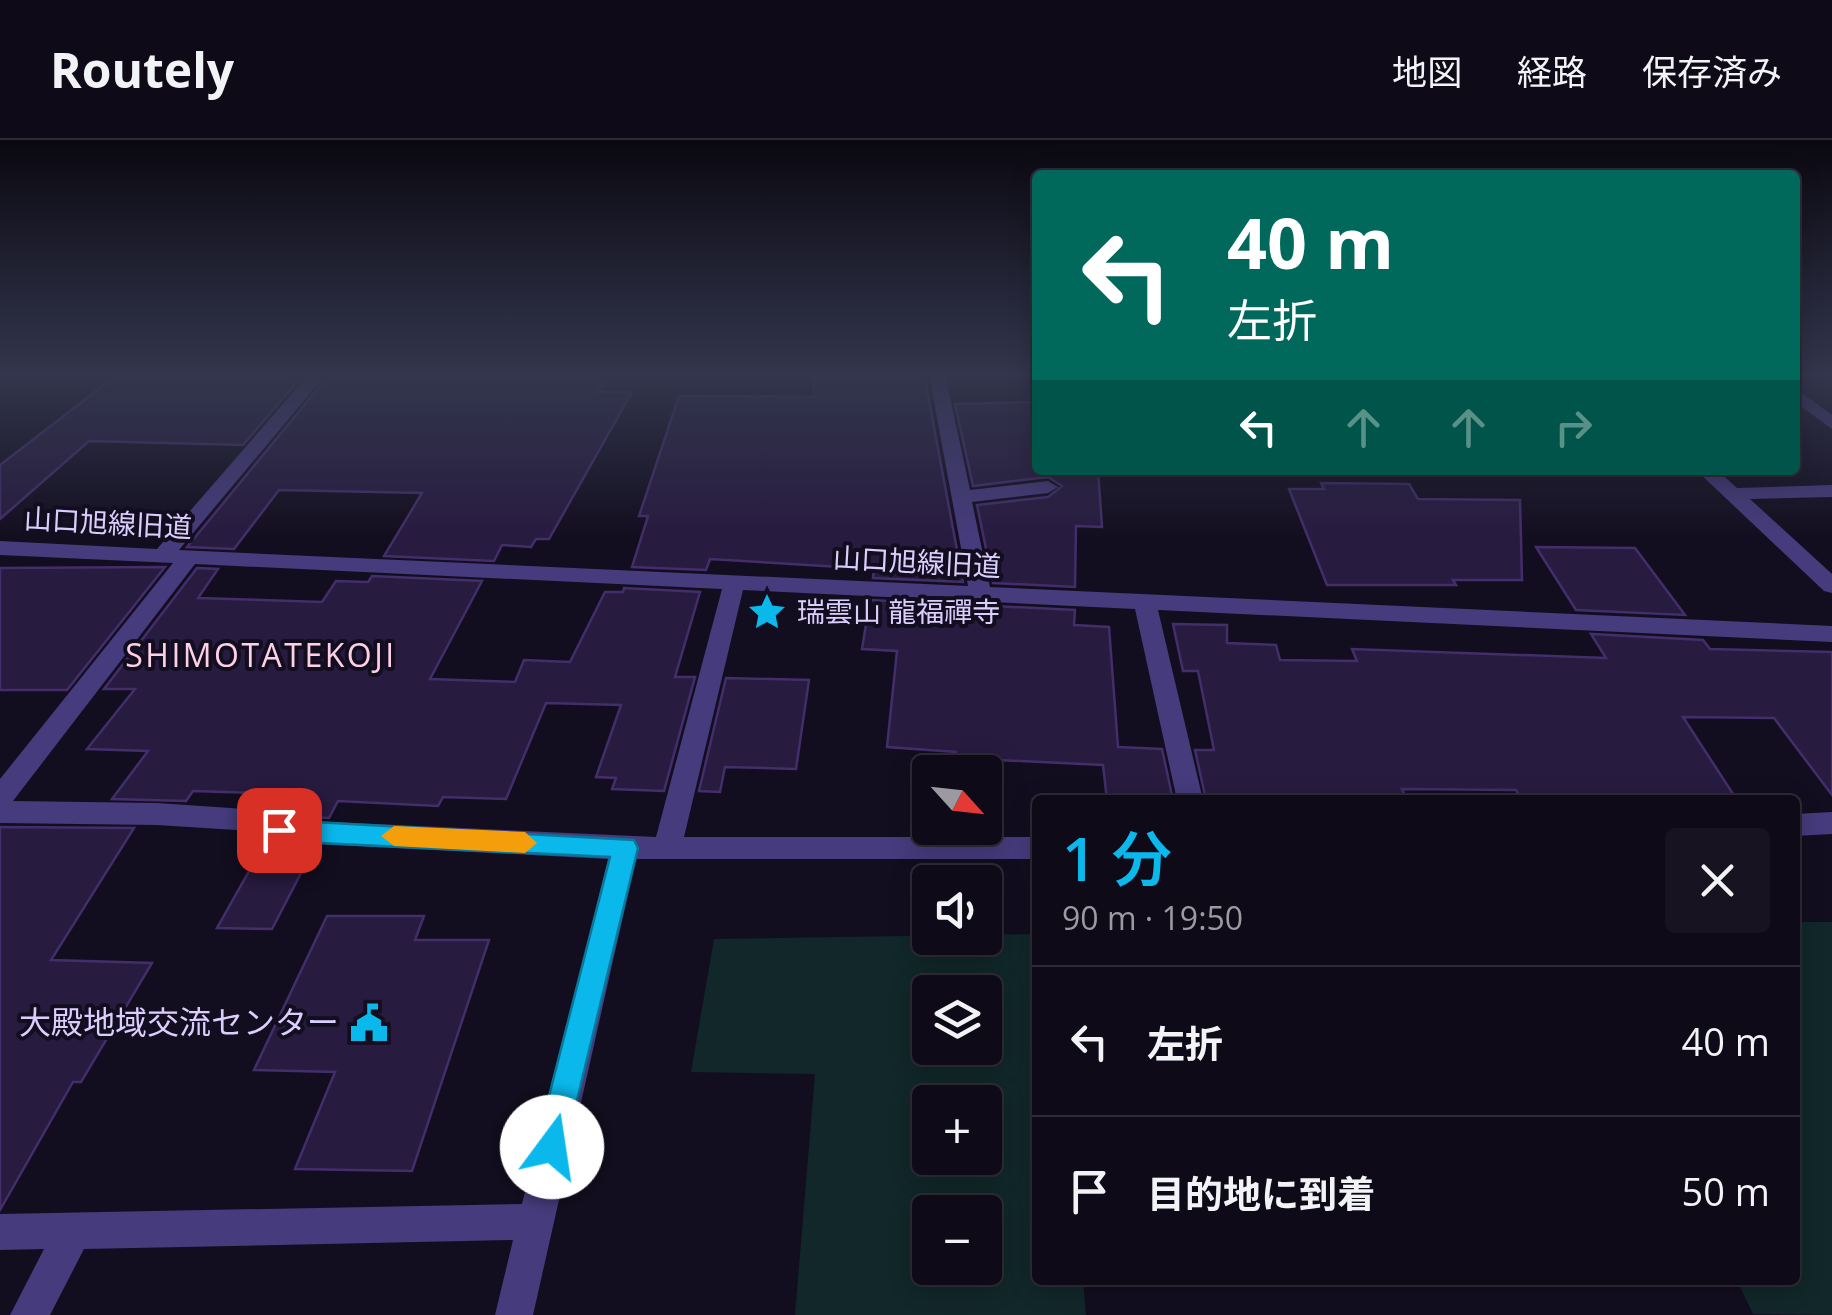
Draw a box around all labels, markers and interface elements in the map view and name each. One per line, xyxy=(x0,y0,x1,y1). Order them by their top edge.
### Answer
text: Routely xyxy=(50,37,234,102)
text: 地図 xyxy=(1392,48,1462,95)
text: 経路 xyxy=(1517,48,1587,95)
text: 保存済み xyxy=(1642,48,1782,95)
text: 40 m xyxy=(1227,194,1394,290)
icon: left xyxy=(1062,210,1192,340)
text: 左折 xyxy=(1227,289,1317,350)
icon: left xyxy=(1231,400,1286,455)
icon: ahead xyxy=(1336,400,1391,455)
icon: ahead xyxy=(1441,400,1496,455)
icon: right xyxy=(1546,400,1601,455)
street label: 山口旭線旧道 xyxy=(23,499,193,545)
street label: 山口旭線旧道 xyxy=(832,538,1002,584)
place icon: 瑞雲山 龍福禪寺 xyxy=(746,591,788,633)
place label: 瑞雲山 龍福禪寺 xyxy=(797,592,1000,630)
district label: SHIMOTATEKOJI xyxy=(125,633,397,676)
north arrow xyxy=(912,755,1002,845)
map controls xyxy=(912,755,1002,1285)
pin xyxy=(237,788,322,873)
icon: arrive xyxy=(252,803,307,858)
text: 1 分 xyxy=(1062,817,1172,899)
button: close xyxy=(1665,828,1770,933)
button: sound xyxy=(912,865,1002,955)
text: 90 m · 19:50 xyxy=(1062,896,1243,939)
button: layers xyxy=(912,975,1002,1065)
place label: 大殿地域交流センター xyxy=(19,1000,339,1043)
public building icon: 大殿地域交流センター xyxy=(348,1002,390,1044)
icon: left xyxy=(1062,1014,1117,1069)
text: 40 m xyxy=(1681,1015,1770,1067)
text: 左折 xyxy=(1147,1017,1223,1069)
button: + xyxy=(912,1085,1002,1175)
position arrow xyxy=(500,1095,604,1199)
icon: arrive xyxy=(1062,1164,1117,1219)
text: 50 m xyxy=(1681,1165,1770,1217)
text: 目的地に到着 xyxy=(1147,1167,1375,1219)
button: − xyxy=(912,1195,1002,1285)

